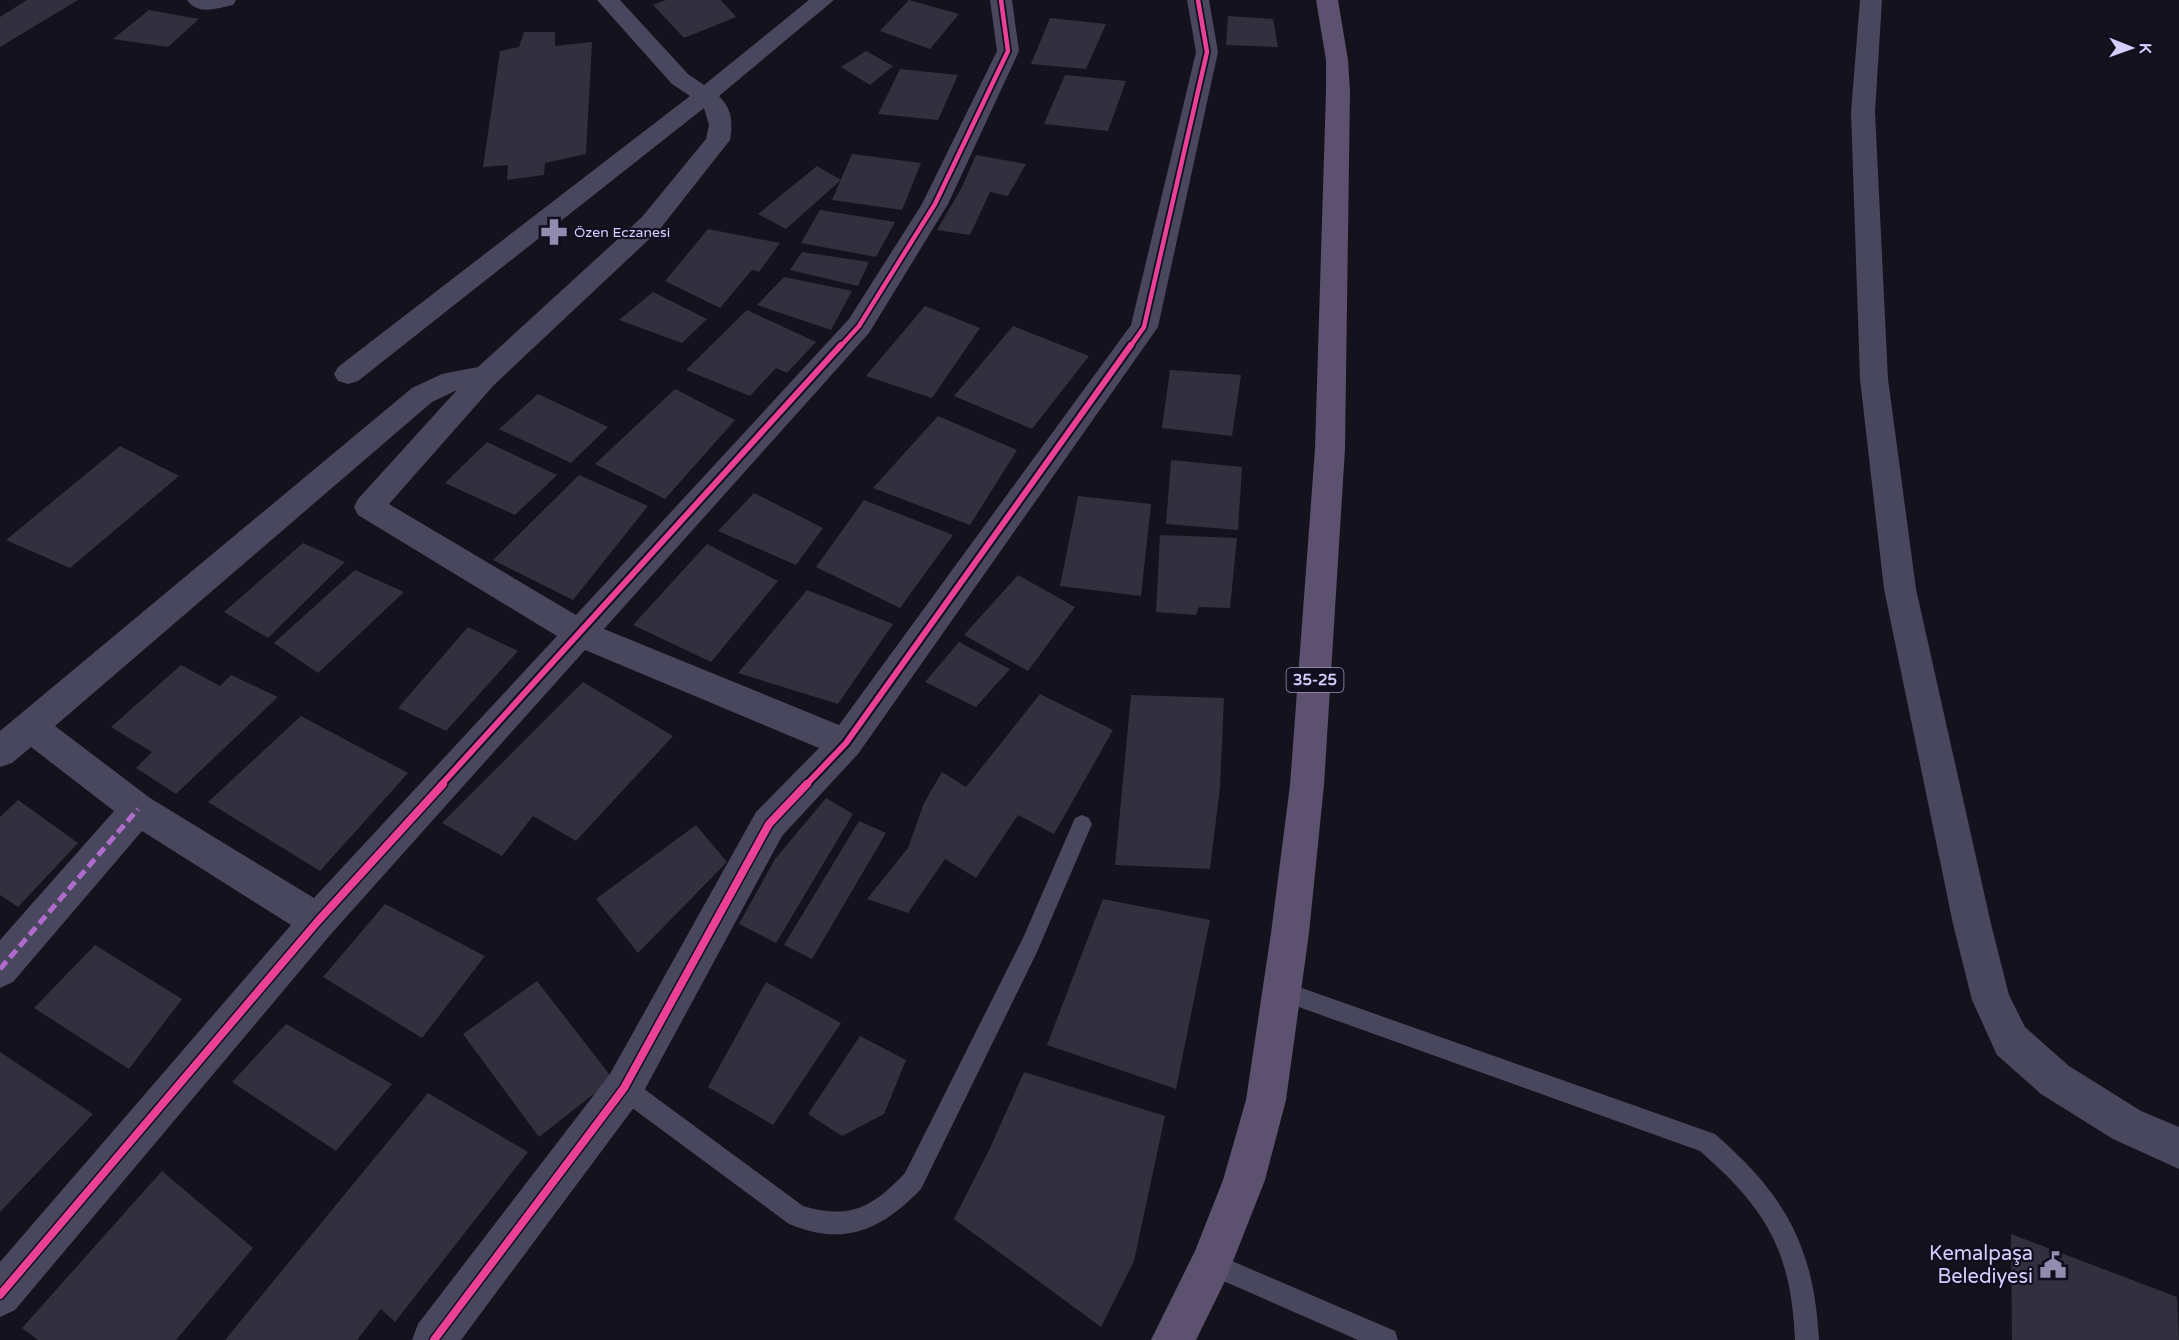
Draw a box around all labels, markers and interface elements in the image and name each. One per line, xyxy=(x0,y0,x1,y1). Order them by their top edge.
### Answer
north arrow xyxy=(2101,18,2161,78)
text: K xyxy=(2135,43,2155,54)
pharmacy icon: Özen Eczanesi xyxy=(539,217,569,247)
place label: Özen Eczanesi xyxy=(574,224,670,241)
road number: 35-25 xyxy=(1286,668,1344,692)
place label: Kemalpaşa Belediyesi xyxy=(1929,1242,2033,1289)
public building icon: Kemalpaşa Belediyesi xyxy=(2038,1250,2068,1280)

